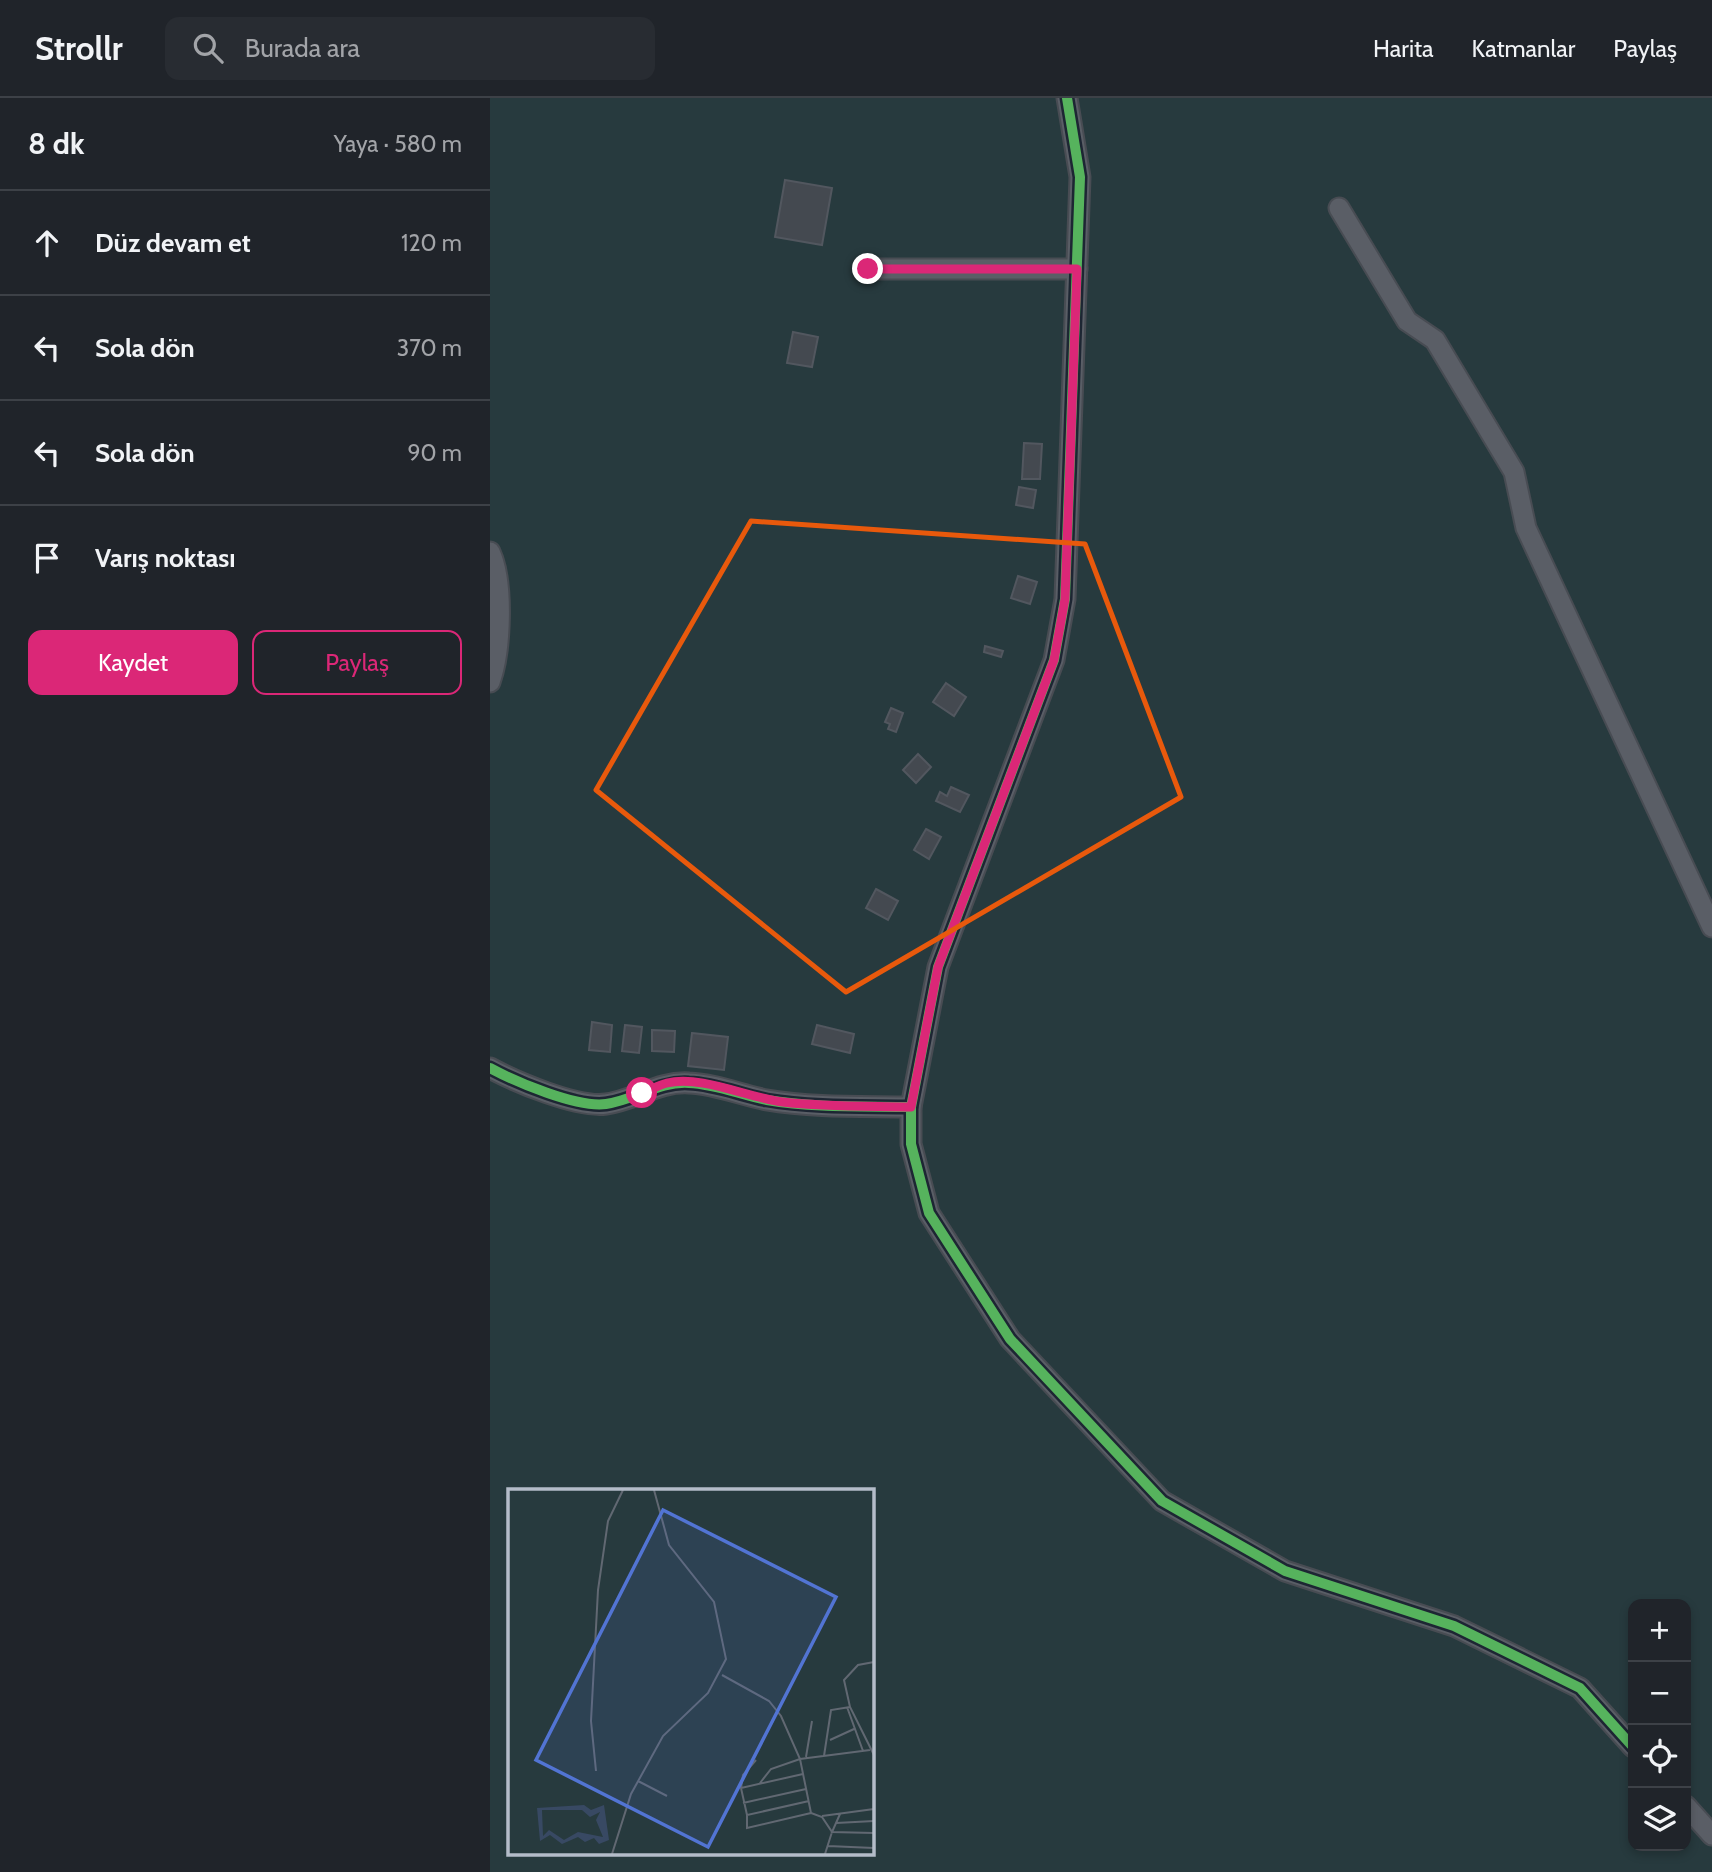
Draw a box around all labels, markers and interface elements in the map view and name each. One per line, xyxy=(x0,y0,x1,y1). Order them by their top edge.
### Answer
search box xyxy=(165,17,655,80)
text: Strollr xyxy=(35,28,123,68)
icon: search xyxy=(189,29,227,67)
text: Burada ara xyxy=(245,32,360,64)
text: Harita xyxy=(1373,34,1434,63)
text: Katmanlar xyxy=(1472,34,1575,63)
text: Paylaş xyxy=(1613,34,1677,63)
text: 8 dk xyxy=(28,125,85,162)
text: Yaya · 580 m xyxy=(334,130,462,158)
icon: ahead xyxy=(28,224,66,262)
text: Düz devam et xyxy=(95,227,251,259)
text: 120 m xyxy=(401,229,462,257)
route end xyxy=(852,253,883,284)
icon: left xyxy=(28,329,66,367)
text: Sola dön xyxy=(95,332,195,364)
text: 370 m xyxy=(397,334,462,362)
icon: left xyxy=(28,434,66,472)
text: Sola dön xyxy=(95,437,195,469)
text: 90 m xyxy=(408,439,462,467)
icon: arrive xyxy=(28,539,66,577)
text: Varış noktası xyxy=(95,542,236,574)
button: Kaydet xyxy=(28,630,238,695)
button: Paylaş xyxy=(252,630,462,695)
route start xyxy=(626,1077,657,1108)
inset map xyxy=(508,1489,873,1854)
map controls xyxy=(1628,1599,1691,1851)
button: + xyxy=(1628,1599,1691,1662)
button: − xyxy=(1628,1662,1691,1725)
button: locate xyxy=(1628,1725,1691,1788)
button: layers xyxy=(1628,1788,1691,1851)

